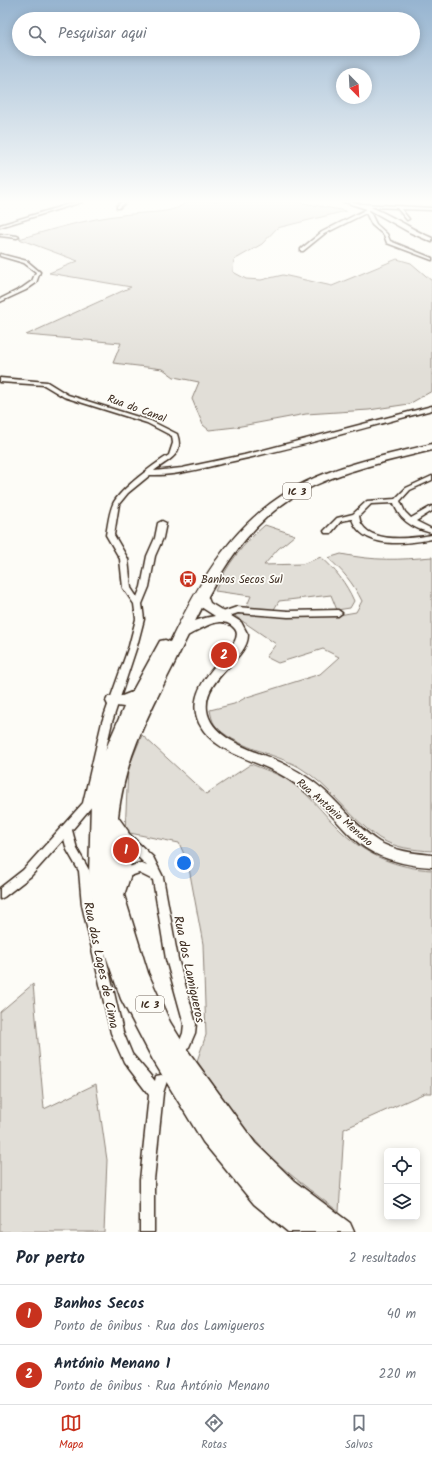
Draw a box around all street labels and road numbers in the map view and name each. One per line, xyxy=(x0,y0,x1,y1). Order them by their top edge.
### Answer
street label: Rua do Canal xyxy=(105,390,169,428)
road number: IC 3 xyxy=(283,483,311,499)
street label: Rua António Menano xyxy=(292,774,377,851)
street label: Rua das Lages de Cima xyxy=(77,900,124,1031)
street label: Rua dos Lamigueros xyxy=(167,914,210,1025)
road number: IC 3 xyxy=(136,996,164,1012)

